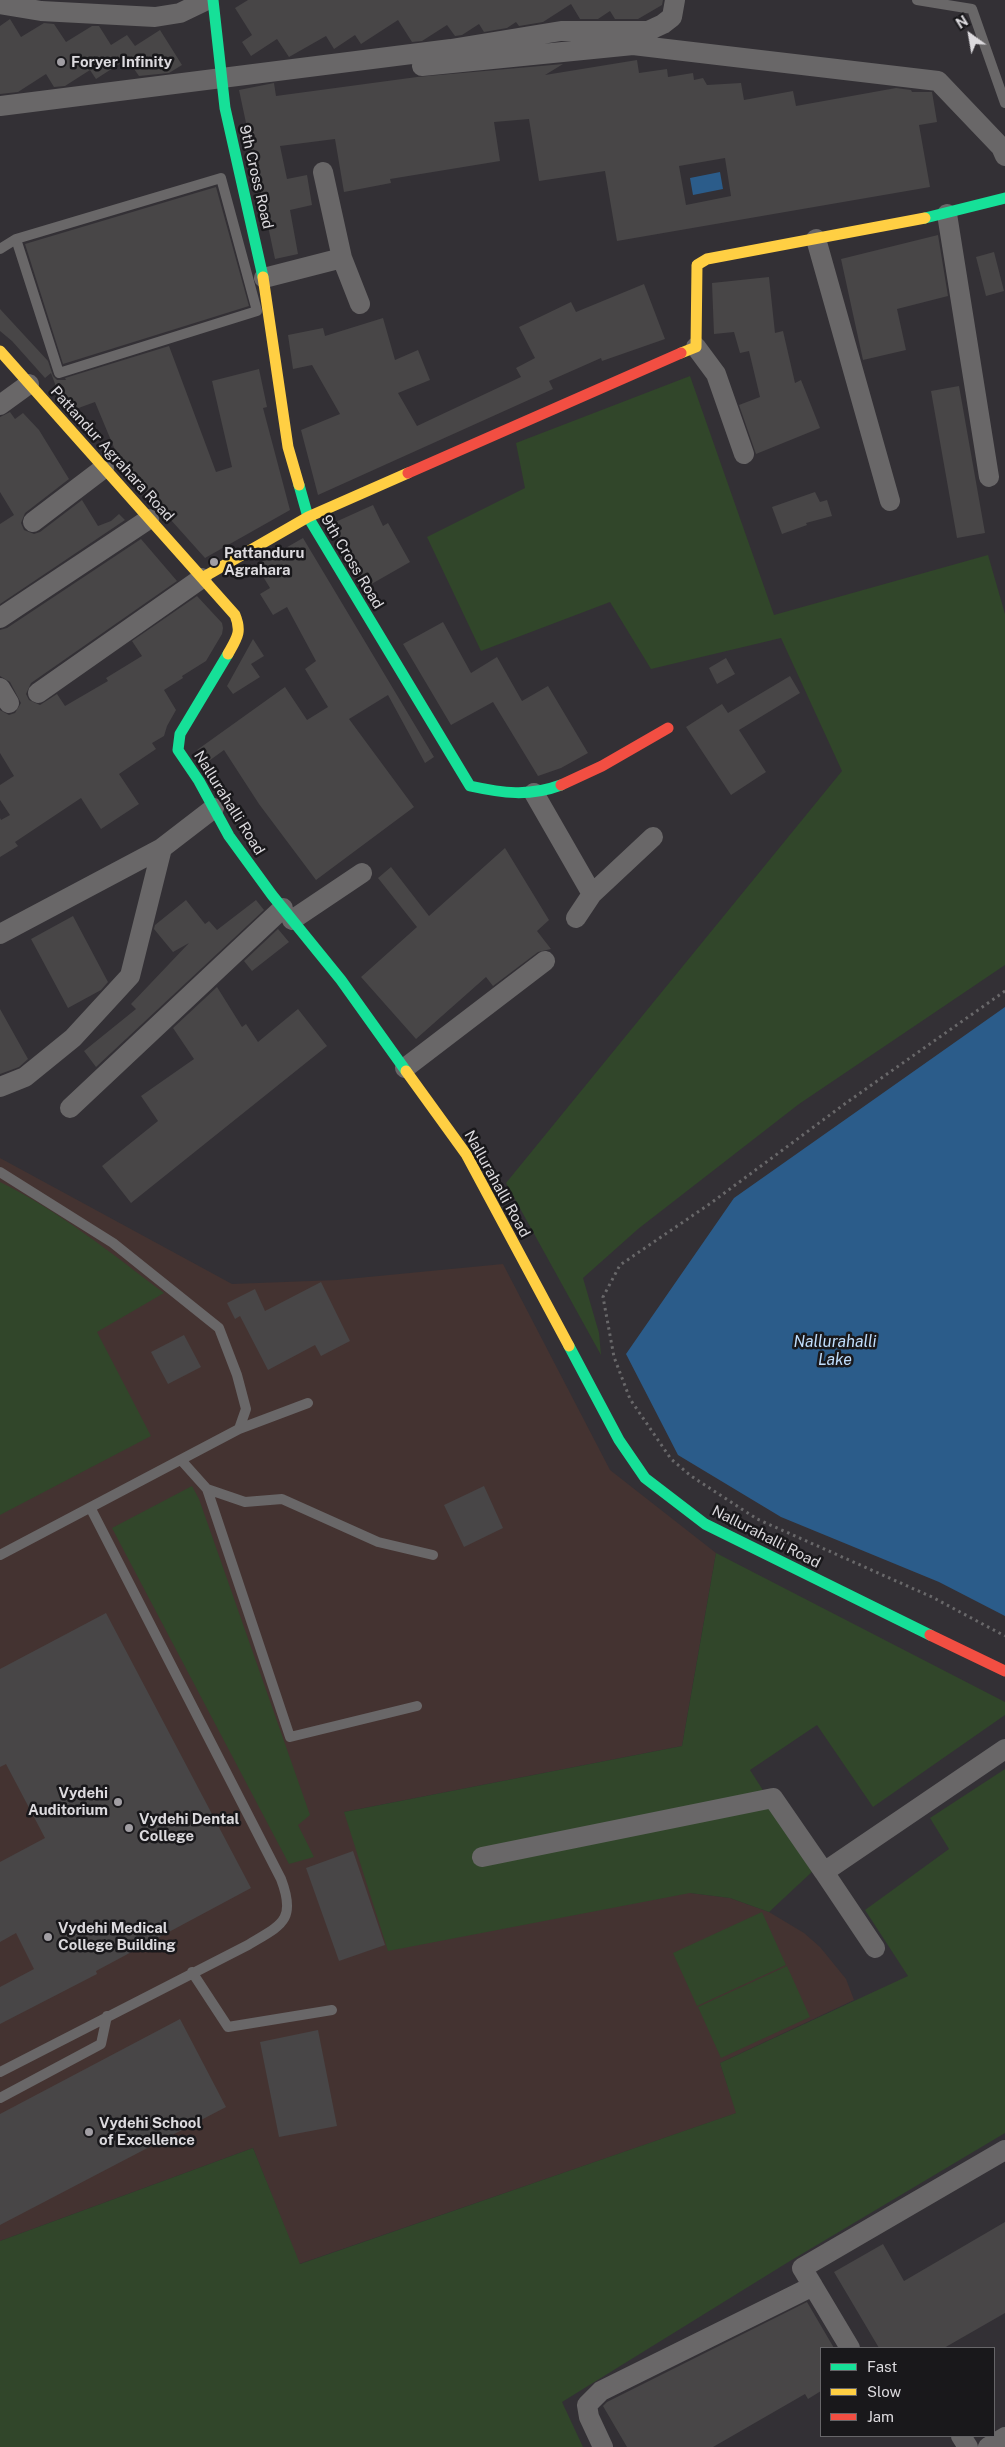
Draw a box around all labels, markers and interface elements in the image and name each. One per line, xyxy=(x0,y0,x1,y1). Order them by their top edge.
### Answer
north arrow xyxy=(945,10,995,60)
text: N xyxy=(953,13,971,32)
place label: Foryer Infinity xyxy=(71,53,172,71)
marker: Foryer Infinity xyxy=(55,56,67,68)
street label: 9th Cross Road xyxy=(235,123,277,231)
street label: Pattandur Agrahara Road xyxy=(46,383,178,525)
street label: 9th Cross Road xyxy=(317,512,387,612)
place label: Pattanduru Agrahara xyxy=(224,544,304,579)
marker: Pattanduru Agrahara xyxy=(208,556,220,568)
street label: Nallurahalli Road xyxy=(190,748,268,858)
street label: Nallurahalli Road xyxy=(460,1127,534,1241)
water label: Nallurahalli Lake xyxy=(793,1332,877,1370)
street label: Nallurahalli Road xyxy=(709,1502,823,1572)
place label: Vydehi Auditorium xyxy=(28,1784,108,1819)
marker: Vydehi Auditorium xyxy=(112,1796,124,1808)
place label: Vydehi Dental College xyxy=(139,1810,240,1845)
marker: Vydehi Dental College xyxy=(123,1822,135,1834)
place label: Vydehi Medical College Building xyxy=(58,1919,176,1954)
marker: Vydehi Medical College Building xyxy=(42,1931,54,1943)
place label: Vydehi School of Excellence xyxy=(99,2114,201,2149)
marker: Vydehi School of Excellence xyxy=(83,2126,95,2138)
legend xyxy=(820,2347,995,2437)
text: Fast xyxy=(867,2358,897,2375)
text: Slow xyxy=(867,2383,901,2400)
text: Jam xyxy=(867,2408,894,2425)

